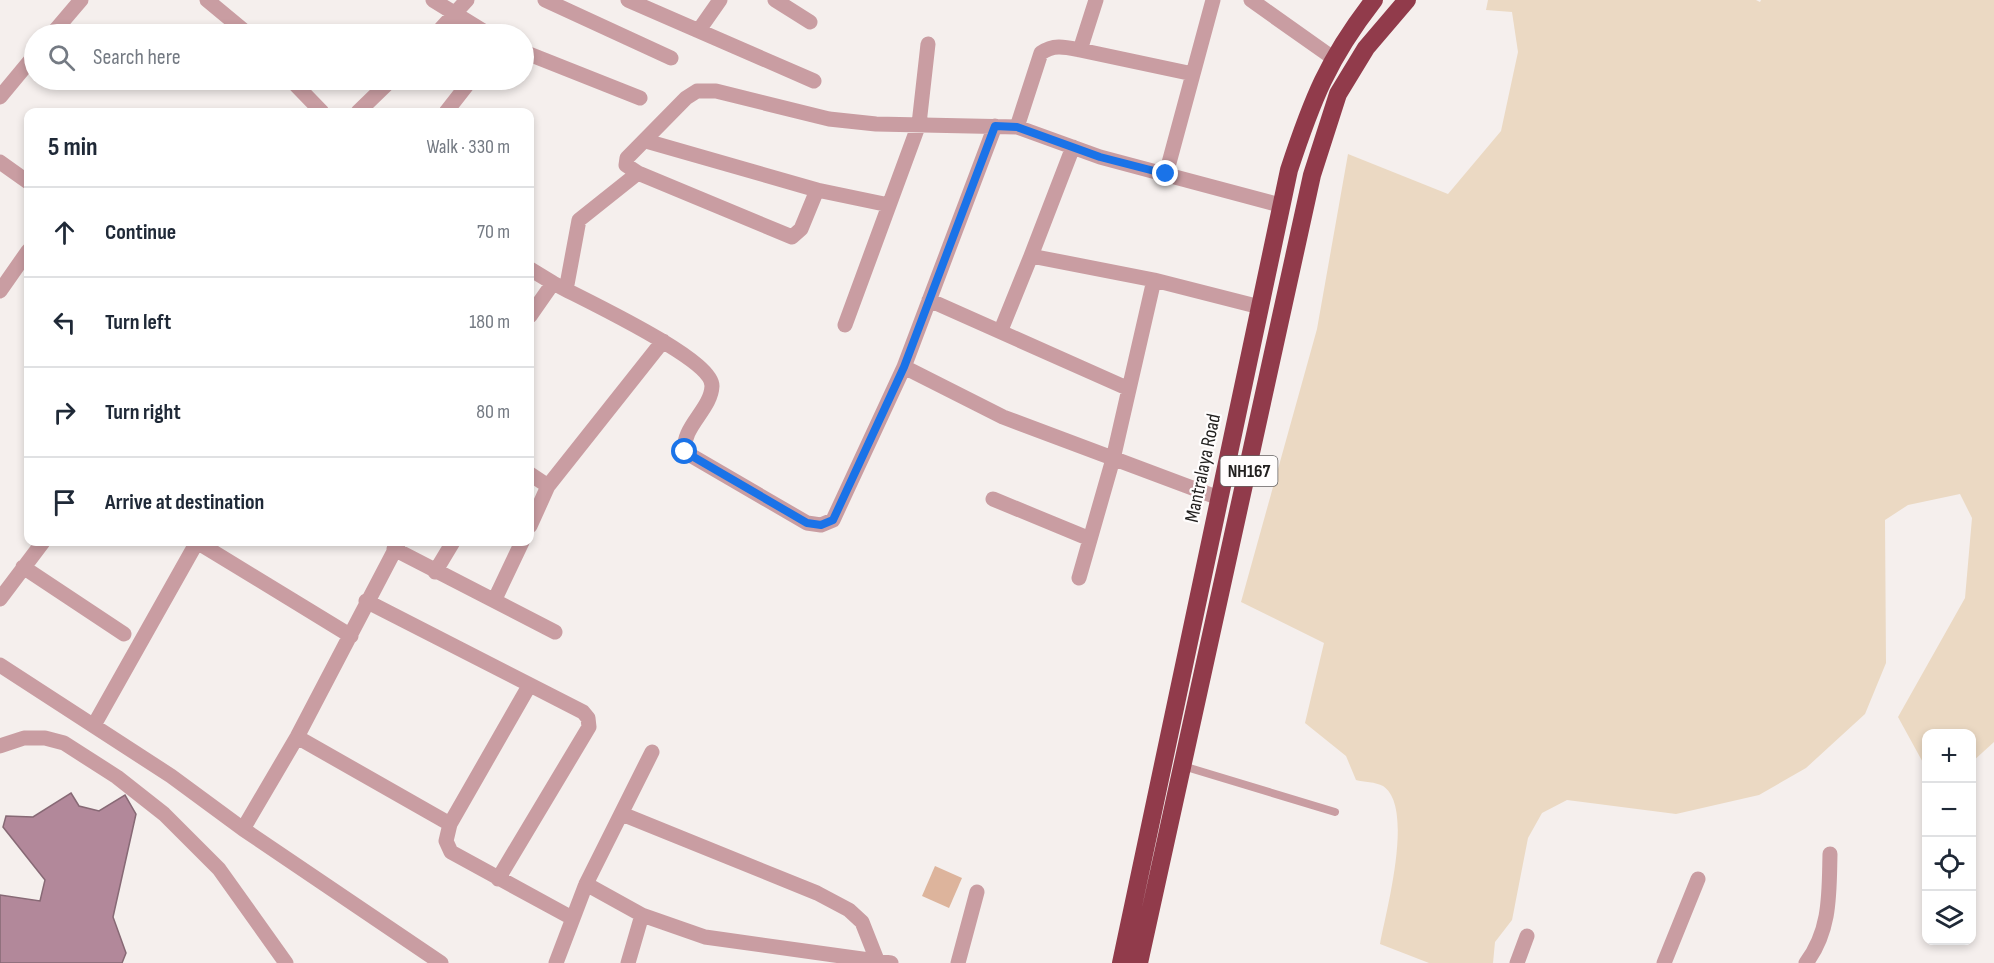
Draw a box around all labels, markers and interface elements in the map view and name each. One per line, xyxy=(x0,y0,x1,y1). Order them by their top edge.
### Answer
search box xyxy=(24,24,534,90)
icon: search xyxy=(45,41,78,74)
text: Search here xyxy=(93,44,180,71)
text: 5 min xyxy=(48,132,98,163)
text: Walk · 330 m xyxy=(426,135,510,159)
route end xyxy=(1152,160,1178,186)
icon: ahead xyxy=(48,216,81,249)
text: Continue xyxy=(105,219,176,246)
text: 70 m xyxy=(477,220,510,244)
icon: left xyxy=(48,306,81,339)
text: Turn left xyxy=(105,309,171,336)
text: 180 m xyxy=(469,310,510,334)
icon: right xyxy=(48,396,81,429)
text: Turn right xyxy=(105,399,181,426)
text: 80 m xyxy=(476,400,510,424)
street label: Mantralaya Road xyxy=(1180,412,1226,524)
route start xyxy=(671,438,697,464)
road number: NH167 xyxy=(1220,456,1278,486)
icon: arrive xyxy=(48,486,81,519)
text: Arrive at destination xyxy=(105,489,264,516)
map controls xyxy=(1922,729,1976,945)
button: + xyxy=(1922,729,1976,783)
button: − xyxy=(1922,783,1976,837)
button: locate xyxy=(1922,837,1976,891)
button: layers xyxy=(1922,891,1976,945)

